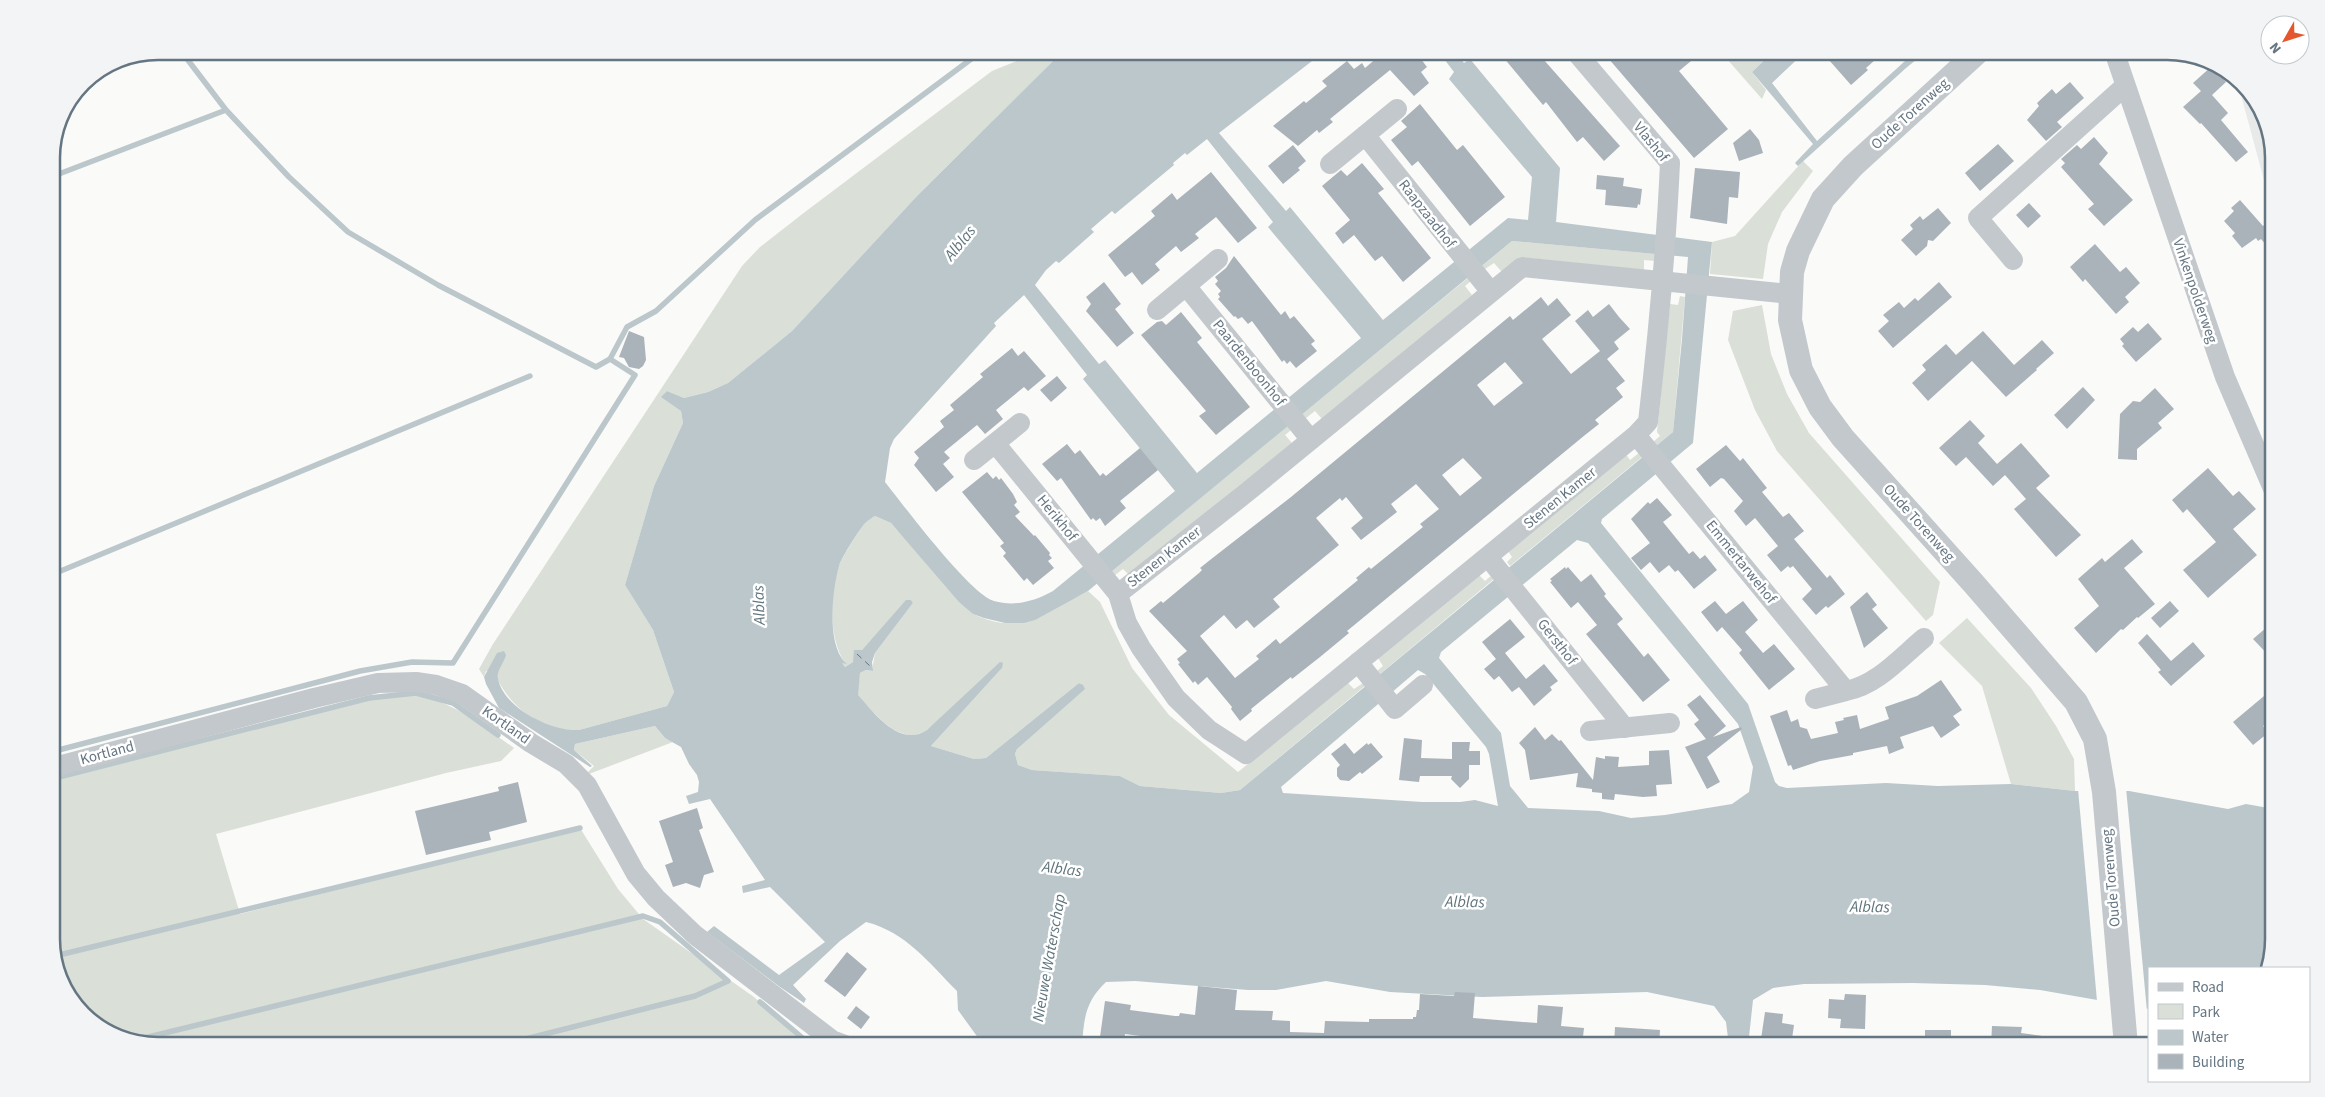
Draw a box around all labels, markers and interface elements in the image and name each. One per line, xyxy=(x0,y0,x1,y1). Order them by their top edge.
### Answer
north arrow xyxy=(2260,15,2310,65)
text: N xyxy=(2265,38,2286,57)
street label: Oude Torenweg xyxy=(1866,73,1954,155)
street label: Vlashof xyxy=(1628,117,1674,167)
street label: Raapzaadhof xyxy=(1393,175,1461,253)
water label: Alblas xyxy=(938,220,981,266)
street label: Vinkenpolderweg xyxy=(2167,236,2223,347)
street label: Paardenboonhof xyxy=(1208,315,1291,411)
street label: Stenen Kamer xyxy=(1519,462,1601,534)
street label: Oude Torenweg xyxy=(1878,479,1960,567)
street label: Herikhof xyxy=(1032,490,1083,546)
street label: Emmertarwehof xyxy=(1701,516,1782,609)
street label: Stenen Kamer xyxy=(1123,521,1206,592)
water label: Alblas xyxy=(747,584,771,626)
street label: Gersthof xyxy=(1532,614,1582,670)
street label: Kortland xyxy=(477,701,535,749)
street label: Kortland xyxy=(78,736,136,770)
street label: Oude Torenweg xyxy=(2096,828,2126,928)
water label: Alblas xyxy=(1040,856,1084,882)
water label: Alblas xyxy=(1444,891,1486,913)
water label: Nieuwe Waterschap xyxy=(1027,892,1071,1024)
water label: Alblas xyxy=(1849,896,1891,918)
legend xyxy=(2148,967,2310,1082)
text: Road xyxy=(2192,977,2224,998)
text: Park xyxy=(2192,1002,2221,1023)
text: Water xyxy=(2192,1027,2229,1048)
text: Building xyxy=(2192,1052,2245,1073)

